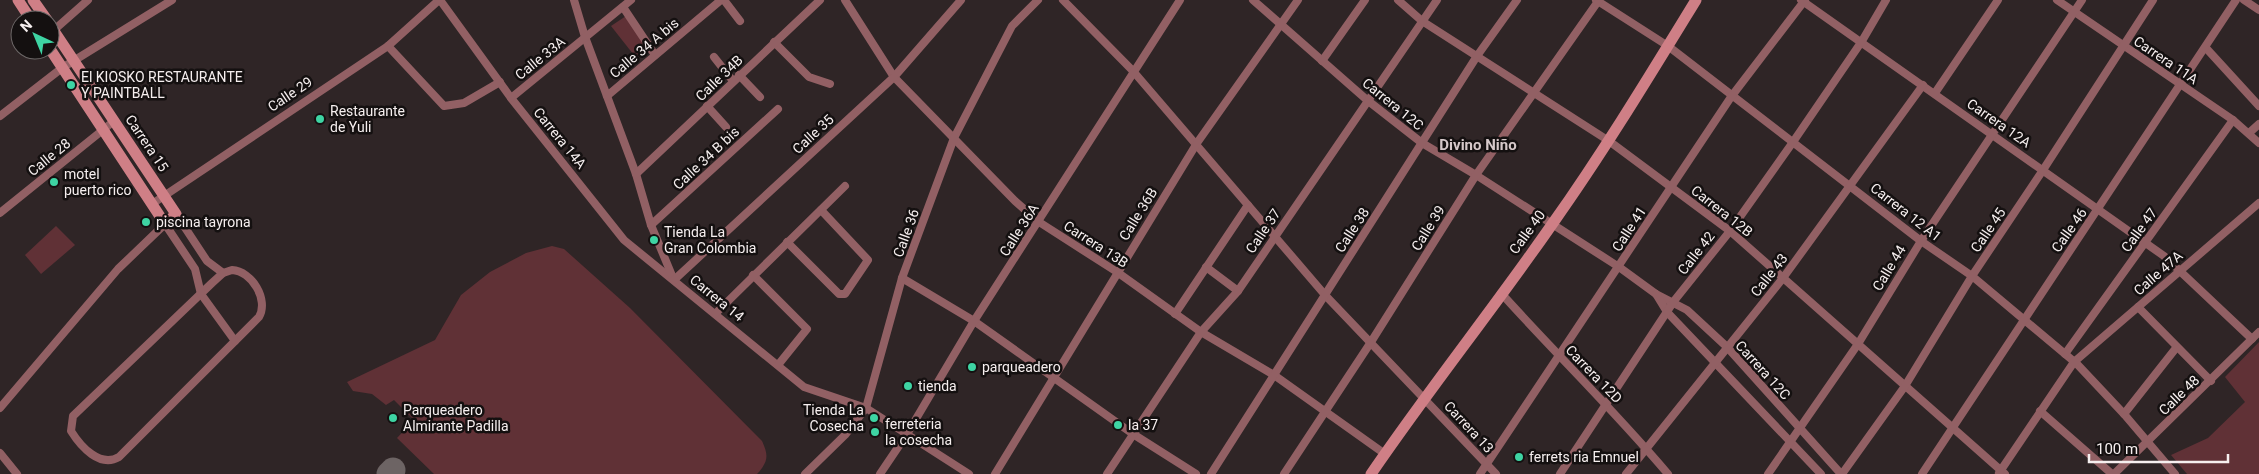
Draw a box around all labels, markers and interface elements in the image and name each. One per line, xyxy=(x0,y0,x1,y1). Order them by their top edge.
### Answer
north arrow xyxy=(10,10,60,60)
street label: Calle 34 A bis xyxy=(606,15,682,81)
text: N xyxy=(17,16,35,35)
street label: Calle 33A xyxy=(512,33,568,83)
street label: Carrera 11A xyxy=(2131,33,2201,87)
street label: Calle 34B xyxy=(692,52,746,104)
place label: El KIOSKO RESTAURANTE Y PAINTBALL xyxy=(81,69,243,101)
street label: Calle 29 xyxy=(265,73,315,115)
street label: Carrera 12C xyxy=(1359,75,1427,133)
marker: El KIOSKO RESTAURANTE Y PAINTBALL xyxy=(65,79,77,91)
street label: Carrera 12A xyxy=(1964,95,2034,151)
place label: Restaurante de Yuli xyxy=(330,103,405,135)
street label: Carrera 14A xyxy=(531,104,589,172)
street label: Calle 35 xyxy=(789,111,837,157)
street label: Carrera 15 xyxy=(122,112,172,174)
marker: Restaurante de Yuli xyxy=(314,113,326,125)
street label: Calle 34 B bis xyxy=(670,123,742,193)
street label: Calle 28 xyxy=(24,135,74,179)
district label: Divino Niño xyxy=(1439,136,1517,154)
place label: motel puerto rico xyxy=(64,166,131,198)
marker: motel puerto rico xyxy=(48,176,60,188)
street label: Carrera 12 A1 xyxy=(1867,179,1945,245)
street label: Carrera 12B xyxy=(1688,182,1756,240)
street label: Calle 36B xyxy=(1116,185,1160,243)
street label: Calle 36A xyxy=(996,201,1042,259)
street label: Calle 39 xyxy=(1408,202,1448,254)
street label: Calle 38 xyxy=(1332,204,1372,255)
street label: Calle 41 xyxy=(1609,204,1649,254)
street label: Calle 45 xyxy=(1967,205,2009,255)
street label: Calle 46 xyxy=(2048,205,2090,255)
street label: Calle 47 xyxy=(2118,205,2160,255)
street label: Calle 37 xyxy=(1242,206,1284,256)
street label: Calle 36 xyxy=(890,207,922,259)
street label: Calle 40 xyxy=(1506,207,1548,257)
place label: piscina tayrona xyxy=(156,214,251,230)
marker: piscina tayrona xyxy=(140,216,152,228)
street label: Carrera 13B xyxy=(1061,217,1131,271)
place label: Tienda La Gran Colombia xyxy=(664,224,756,256)
street label: Calle 42 xyxy=(1674,228,1718,278)
marker: Tienda La Gran Colombia xyxy=(648,234,660,246)
street label: Calle 44 xyxy=(1869,242,1909,294)
street label: Calle 47A xyxy=(2130,248,2186,298)
street label: Calle 43 xyxy=(1747,250,1791,300)
street label: Carrera 14 xyxy=(687,271,747,325)
street label: Carrera 12C xyxy=(1732,337,1794,403)
street label: Carrera 12D xyxy=(1563,342,1625,406)
place label: parqueadero xyxy=(982,359,1061,375)
marker: parqueadero xyxy=(966,361,978,373)
street label: Calle 48 xyxy=(2155,372,2203,418)
place label: tienda xyxy=(918,378,957,394)
marker: tienda xyxy=(902,380,914,392)
street label: Carrera 13 xyxy=(1441,398,1497,456)
place label: Parqueadero Almirante Padilla xyxy=(403,402,509,434)
place label: Tienda La Cosecha xyxy=(803,402,864,434)
marker: Parqueadero Almirante Padilla xyxy=(387,412,399,424)
marker: Tienda La Cosecha xyxy=(868,412,880,424)
place label: ferreteria la cosecha xyxy=(885,416,952,448)
place label: la 37 xyxy=(1128,417,1158,433)
marker: la 37 xyxy=(1112,419,1124,431)
marker: ferreteria la cosecha xyxy=(869,426,881,438)
scale bar xyxy=(2089,432,2228,464)
text: 100 m xyxy=(2096,440,2138,458)
place label: ferrets ria Emnuel xyxy=(1529,449,1639,465)
marker: ferrets ria Emnuel xyxy=(1513,451,1525,463)

